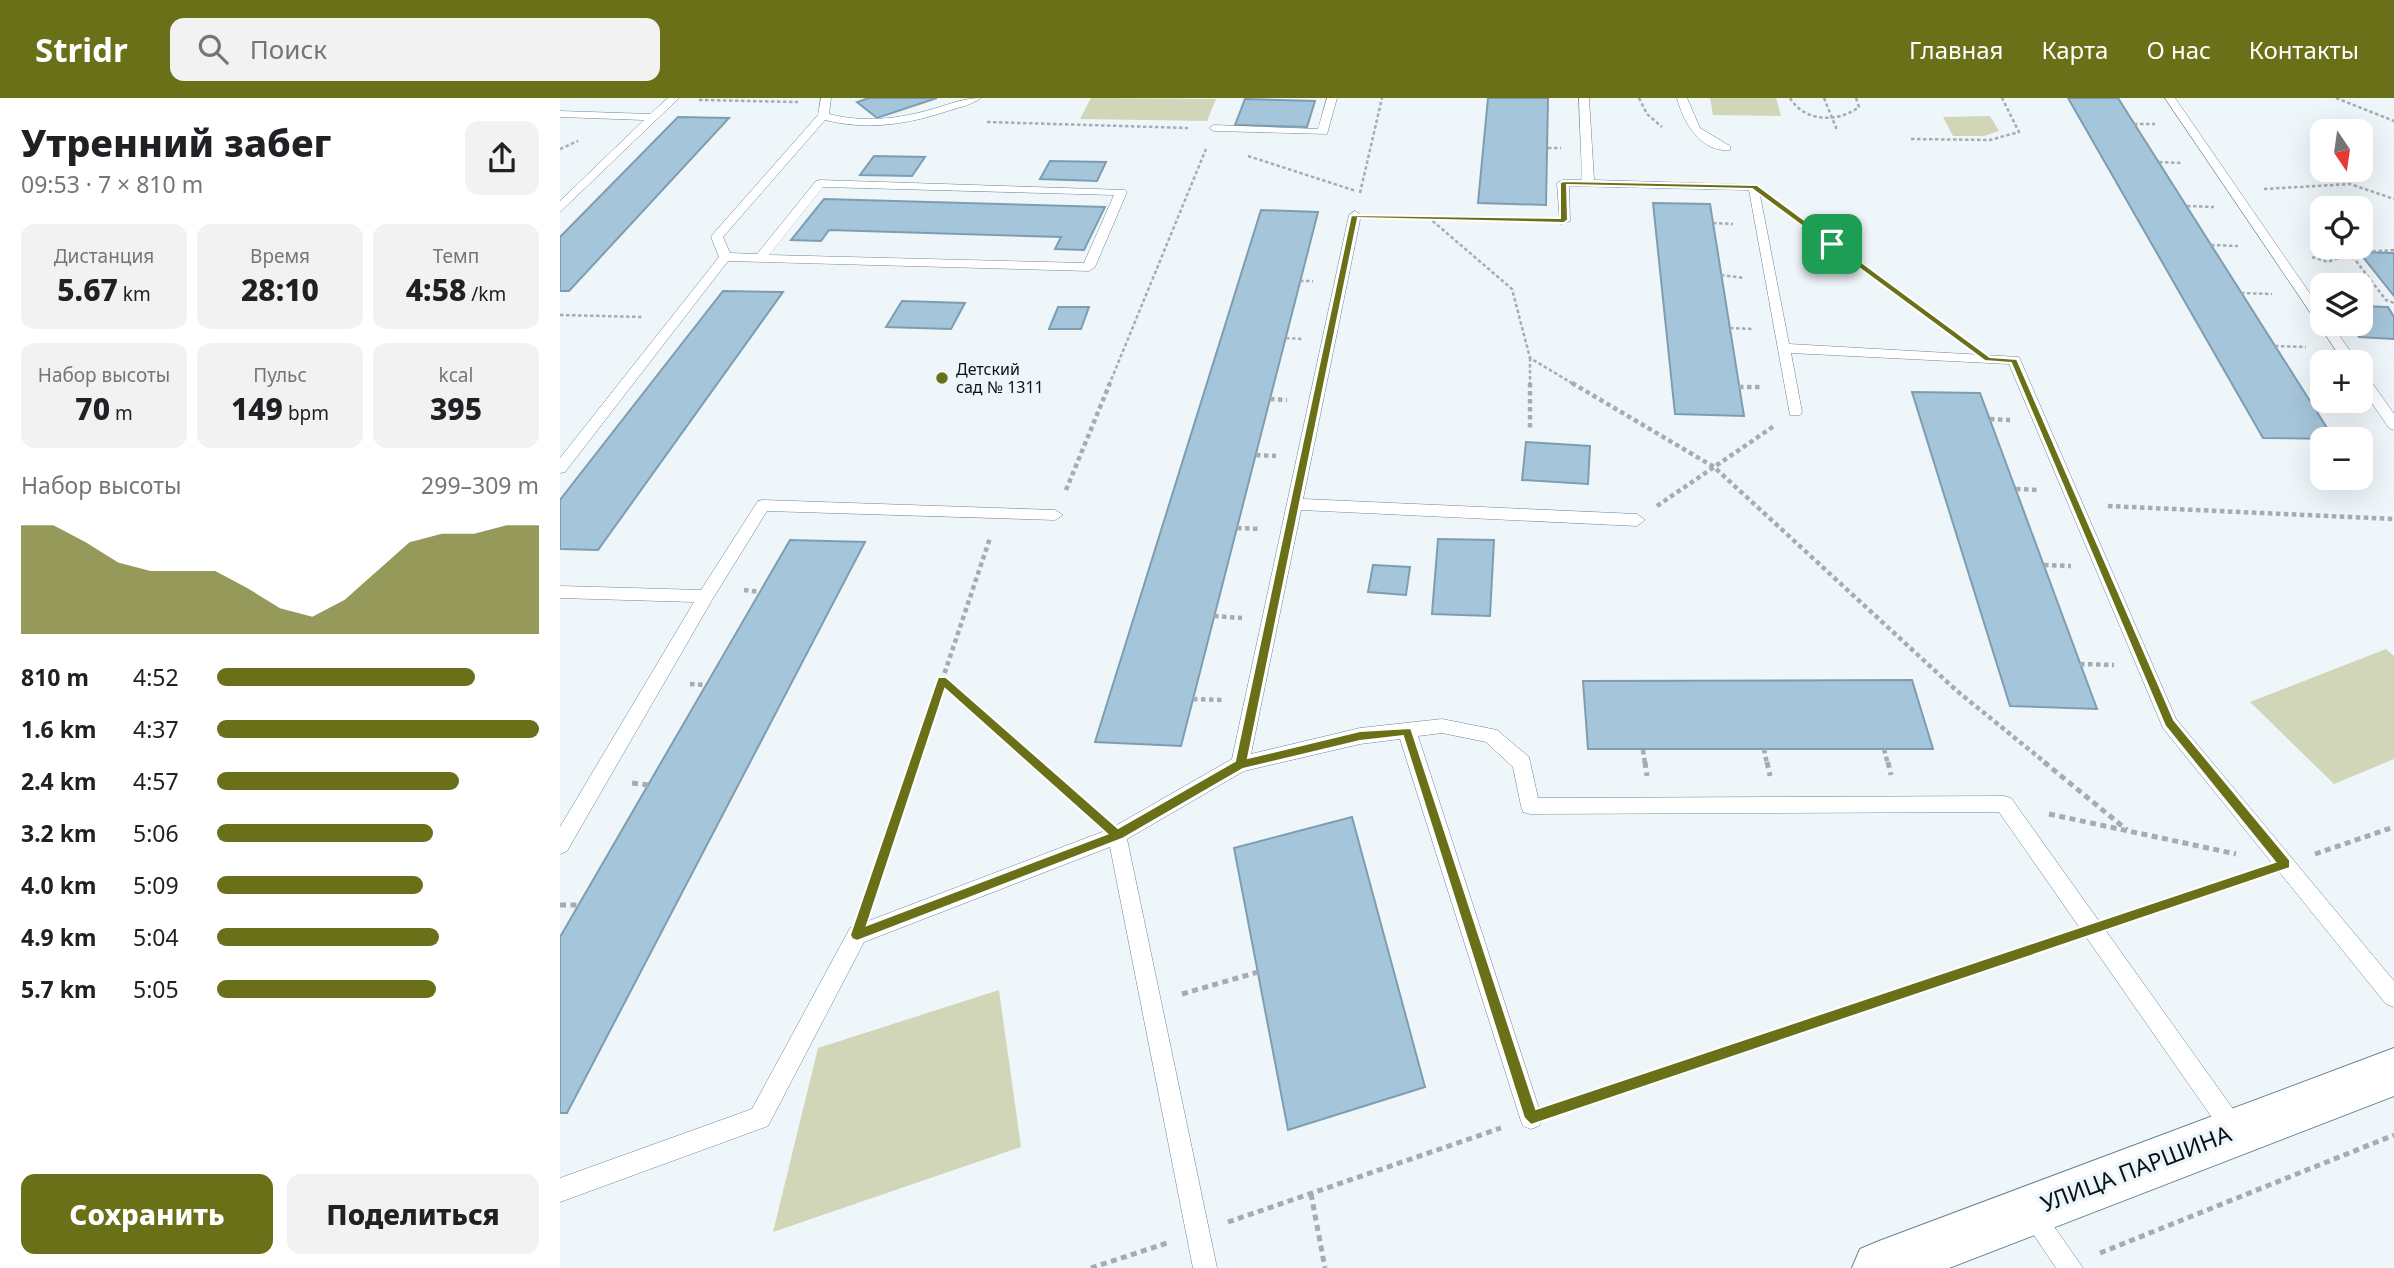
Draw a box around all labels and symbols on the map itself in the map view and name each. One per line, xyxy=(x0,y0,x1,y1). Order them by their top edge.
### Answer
north arrow xyxy=(2310,119,2373,182)
pin xyxy=(1802,214,1862,274)
place label: Детский сад № 1311 xyxy=(956,358,1044,398)
marker: Детский сад № 1311 xyxy=(934,370,950,386)
street label: УЛИЦА ПАРШИНА xyxy=(2036,1117,2236,1219)

